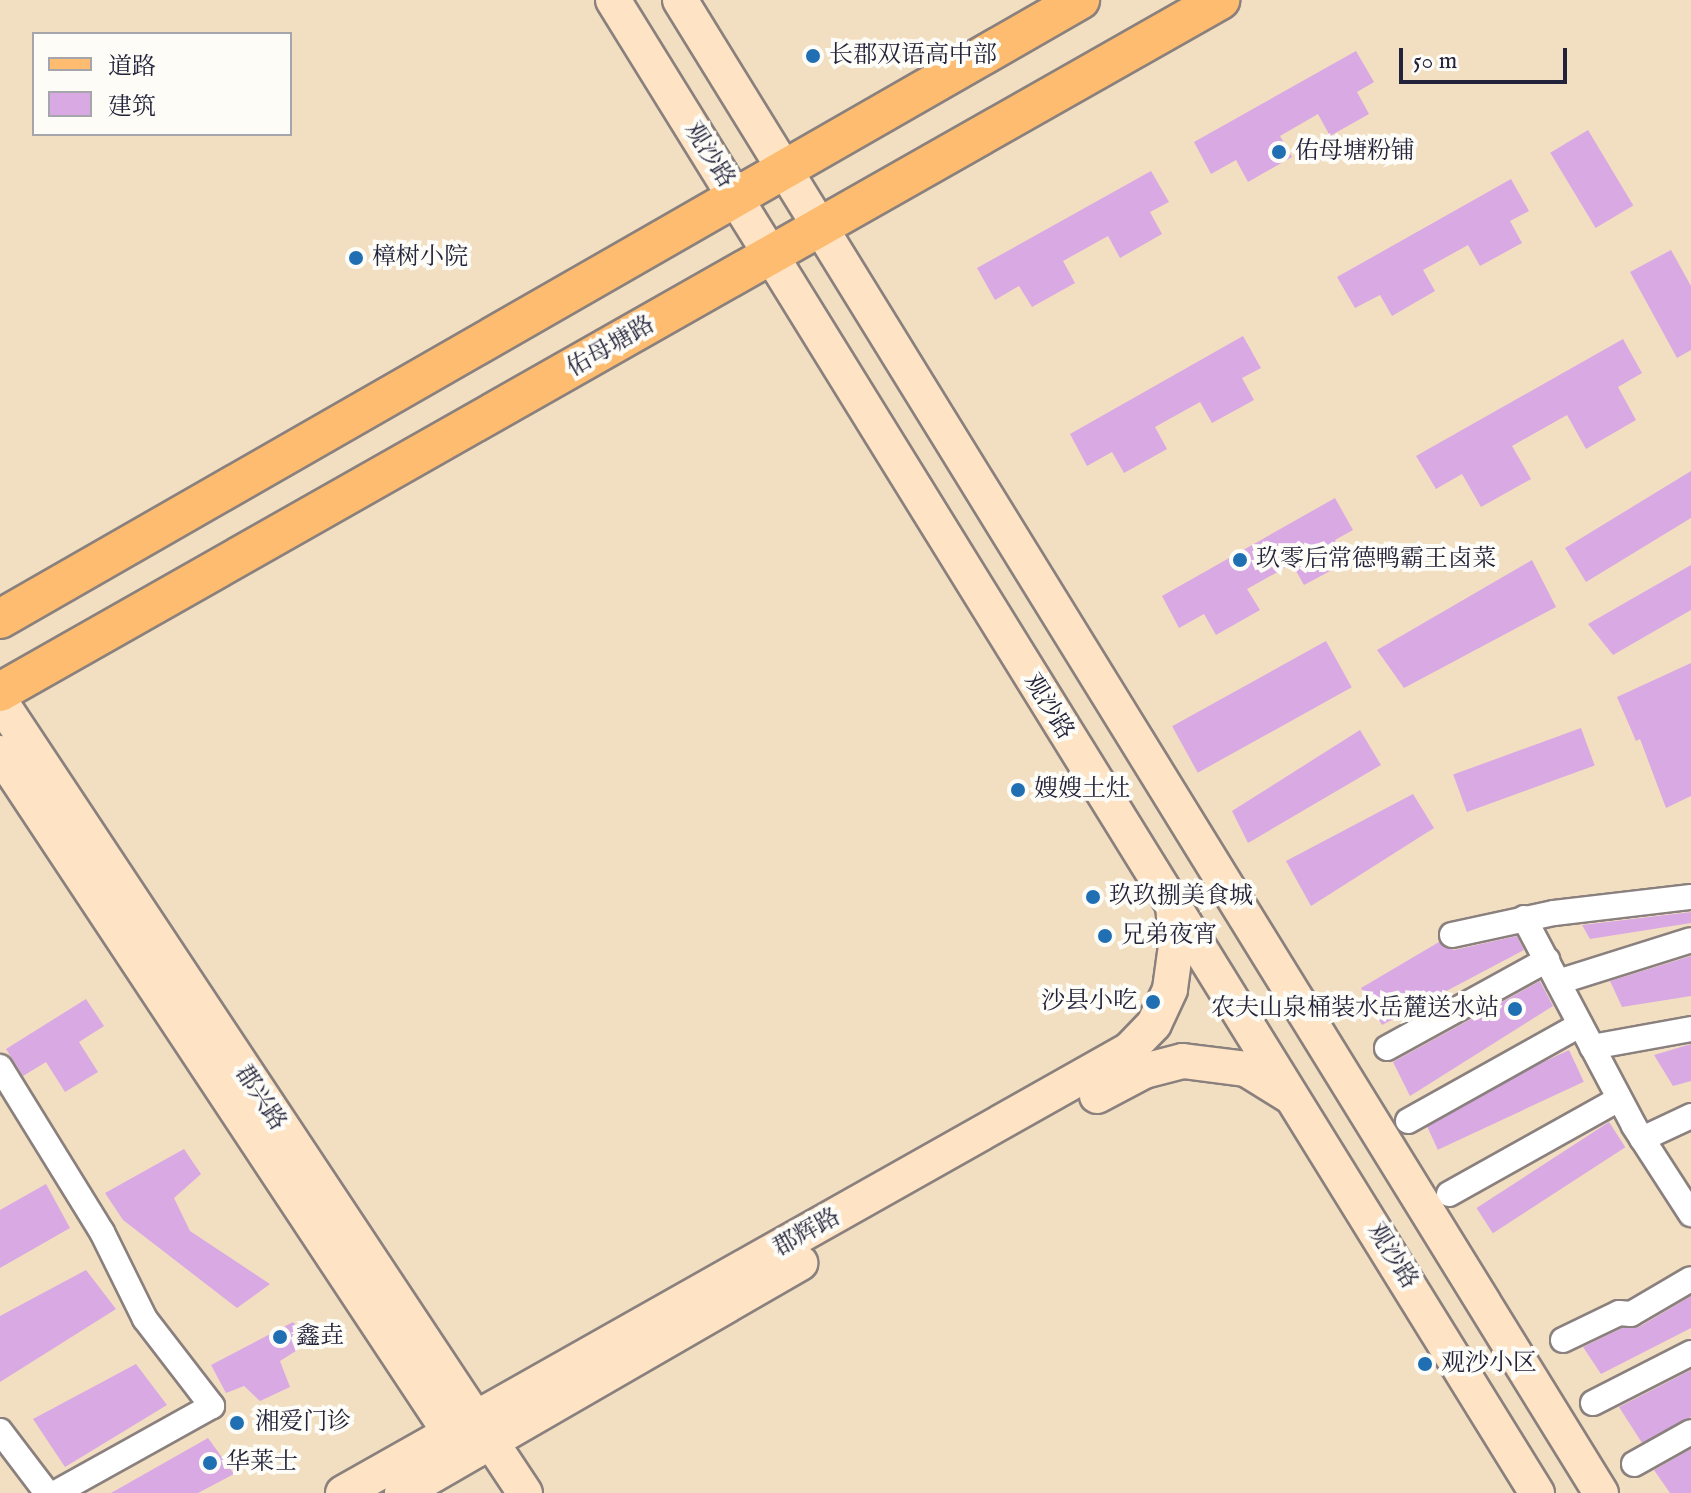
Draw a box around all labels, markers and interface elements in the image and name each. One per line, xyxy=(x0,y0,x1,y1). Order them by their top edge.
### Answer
legend xyxy=(32,32,292,136)
scale bar xyxy=(1403,32,1571,82)
place label: 长郡双语高中部 xyxy=(829,42,997,70)
text: 50 m xyxy=(1413,46,1457,77)
marker: 长郡双语高中部 xyxy=(804,47,822,65)
text: 道路 xyxy=(108,52,156,83)
text: 建筑 xyxy=(108,92,156,123)
street label: 观沙路 xyxy=(678,117,740,193)
place label: 佑母塘粉铺 xyxy=(1295,138,1415,166)
marker: 佑母塘粉铺 xyxy=(1270,143,1288,161)
place label: 樟树小院 xyxy=(372,244,468,272)
marker: 樟树小院 xyxy=(347,249,365,267)
street label: 佑母塘路 xyxy=(562,311,660,383)
place label: 玖零后常德鸭霸王卤菜 xyxy=(1256,546,1496,574)
marker: 玖零后常德鸭霸王卤菜 xyxy=(1231,551,1249,569)
street label: 观沙路 xyxy=(1017,669,1079,745)
place label: 嫂嫂土灶 xyxy=(1034,776,1130,804)
marker: 嫂嫂土灶 xyxy=(1009,781,1027,799)
place label: 玖玖捌美食城 xyxy=(1109,883,1253,911)
marker: 玖玖捌美食城 xyxy=(1084,888,1102,906)
place label: 兄弟夜宵 xyxy=(1121,922,1217,950)
marker: 兄弟夜宵 xyxy=(1096,927,1114,945)
place label: 沙县小吃 xyxy=(1041,988,1137,1016)
marker: 沙县小吃 xyxy=(1144,993,1162,1011)
place label: 农夫山泉桶装水岳麓送水站 xyxy=(1211,995,1499,1023)
marker: 农夫山泉桶装水岳麓送水站 xyxy=(1506,1000,1524,1018)
street label: 郡兴路 xyxy=(228,1060,292,1136)
street label: 郡辉路 xyxy=(769,1203,845,1263)
street label: 观沙路 xyxy=(1361,1218,1423,1294)
place label: 鑫垚 xyxy=(296,1323,344,1351)
marker: 鑫垚 xyxy=(271,1328,289,1346)
place label: 观沙小区 xyxy=(1441,1350,1537,1378)
marker: 观沙小区 xyxy=(1416,1355,1434,1373)
place label: 湘爱门诊 xyxy=(255,1409,351,1437)
marker: 湘爱门诊 xyxy=(226,1412,248,1434)
place label: 华莱士 xyxy=(226,1449,298,1477)
marker: 华莱士 xyxy=(201,1454,219,1472)

